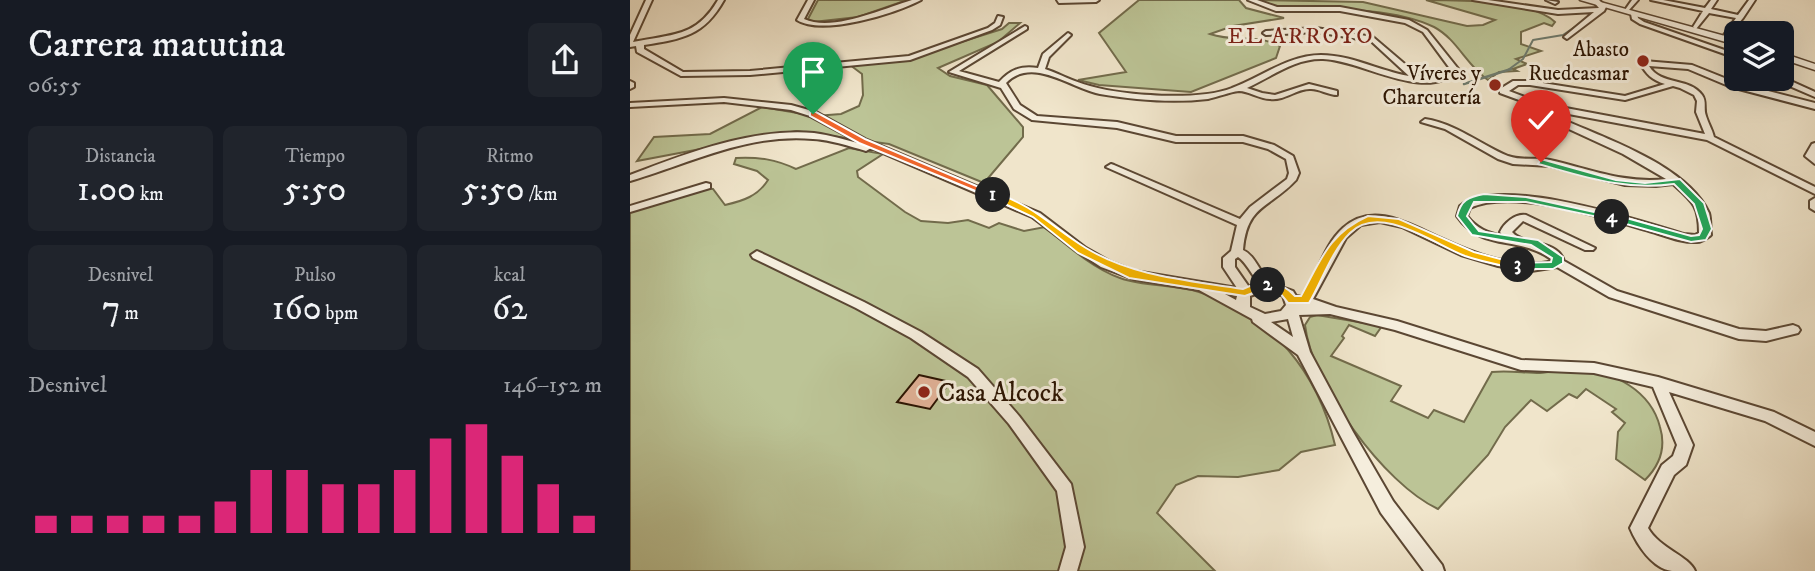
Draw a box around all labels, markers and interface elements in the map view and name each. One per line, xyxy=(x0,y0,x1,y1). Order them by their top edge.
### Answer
text: Carrera matutina xyxy=(28,21,285,69)
map controls xyxy=(1724,21,1794,91)
button: layers xyxy=(1724,21,1794,91)
district label: EL ARROYO xyxy=(1228,22,1374,51)
button: share xyxy=(528,23,602,97)
place label: Abasto Ruedcasmar xyxy=(1528,37,1629,87)
pin xyxy=(783,42,843,114)
icon: arrive xyxy=(794,53,832,91)
marker: Abasto Ruedcasmar xyxy=(1635,53,1651,69)
place label: Víveres y Charcutería xyxy=(1383,61,1482,111)
text: 06:55 xyxy=(28,71,81,100)
marker: Víveres y Charcutería xyxy=(1487,77,1503,93)
pin xyxy=(1511,90,1571,162)
icon: check xyxy=(1522,101,1560,139)
text: Distancia xyxy=(85,145,156,168)
text: Tiempo xyxy=(285,145,345,168)
text: Ritmo xyxy=(486,145,533,168)
text: 1.00 xyxy=(77,168,136,212)
text: 5:50 xyxy=(284,168,346,212)
text: 5:50 xyxy=(462,168,525,212)
pin: 1 xyxy=(976,178,1010,212)
text: km xyxy=(136,183,164,206)
text: /km xyxy=(525,183,558,206)
text: 1 xyxy=(989,183,996,206)
pin: 4 xyxy=(1594,200,1630,234)
text: 4 xyxy=(1606,205,1617,228)
pin: 3 xyxy=(1500,247,1536,282)
text: 3 xyxy=(1514,253,1521,276)
text: Desnivel xyxy=(88,264,153,287)
text: Pulso xyxy=(294,264,336,287)
text: kcal xyxy=(494,264,525,287)
pin: 2 xyxy=(1250,268,1286,302)
text: 2 xyxy=(1263,273,1272,296)
text: 7 xyxy=(102,287,120,331)
text: 160 xyxy=(272,287,321,331)
text: 62 xyxy=(492,287,527,331)
text: m xyxy=(120,302,139,325)
text: bpm xyxy=(321,302,358,325)
text: Desnivel xyxy=(28,371,107,400)
text: 146–152 m xyxy=(503,371,602,400)
place label: Casa Alcock xyxy=(938,377,1064,410)
marker: Casa Alcock xyxy=(916,384,932,400)

